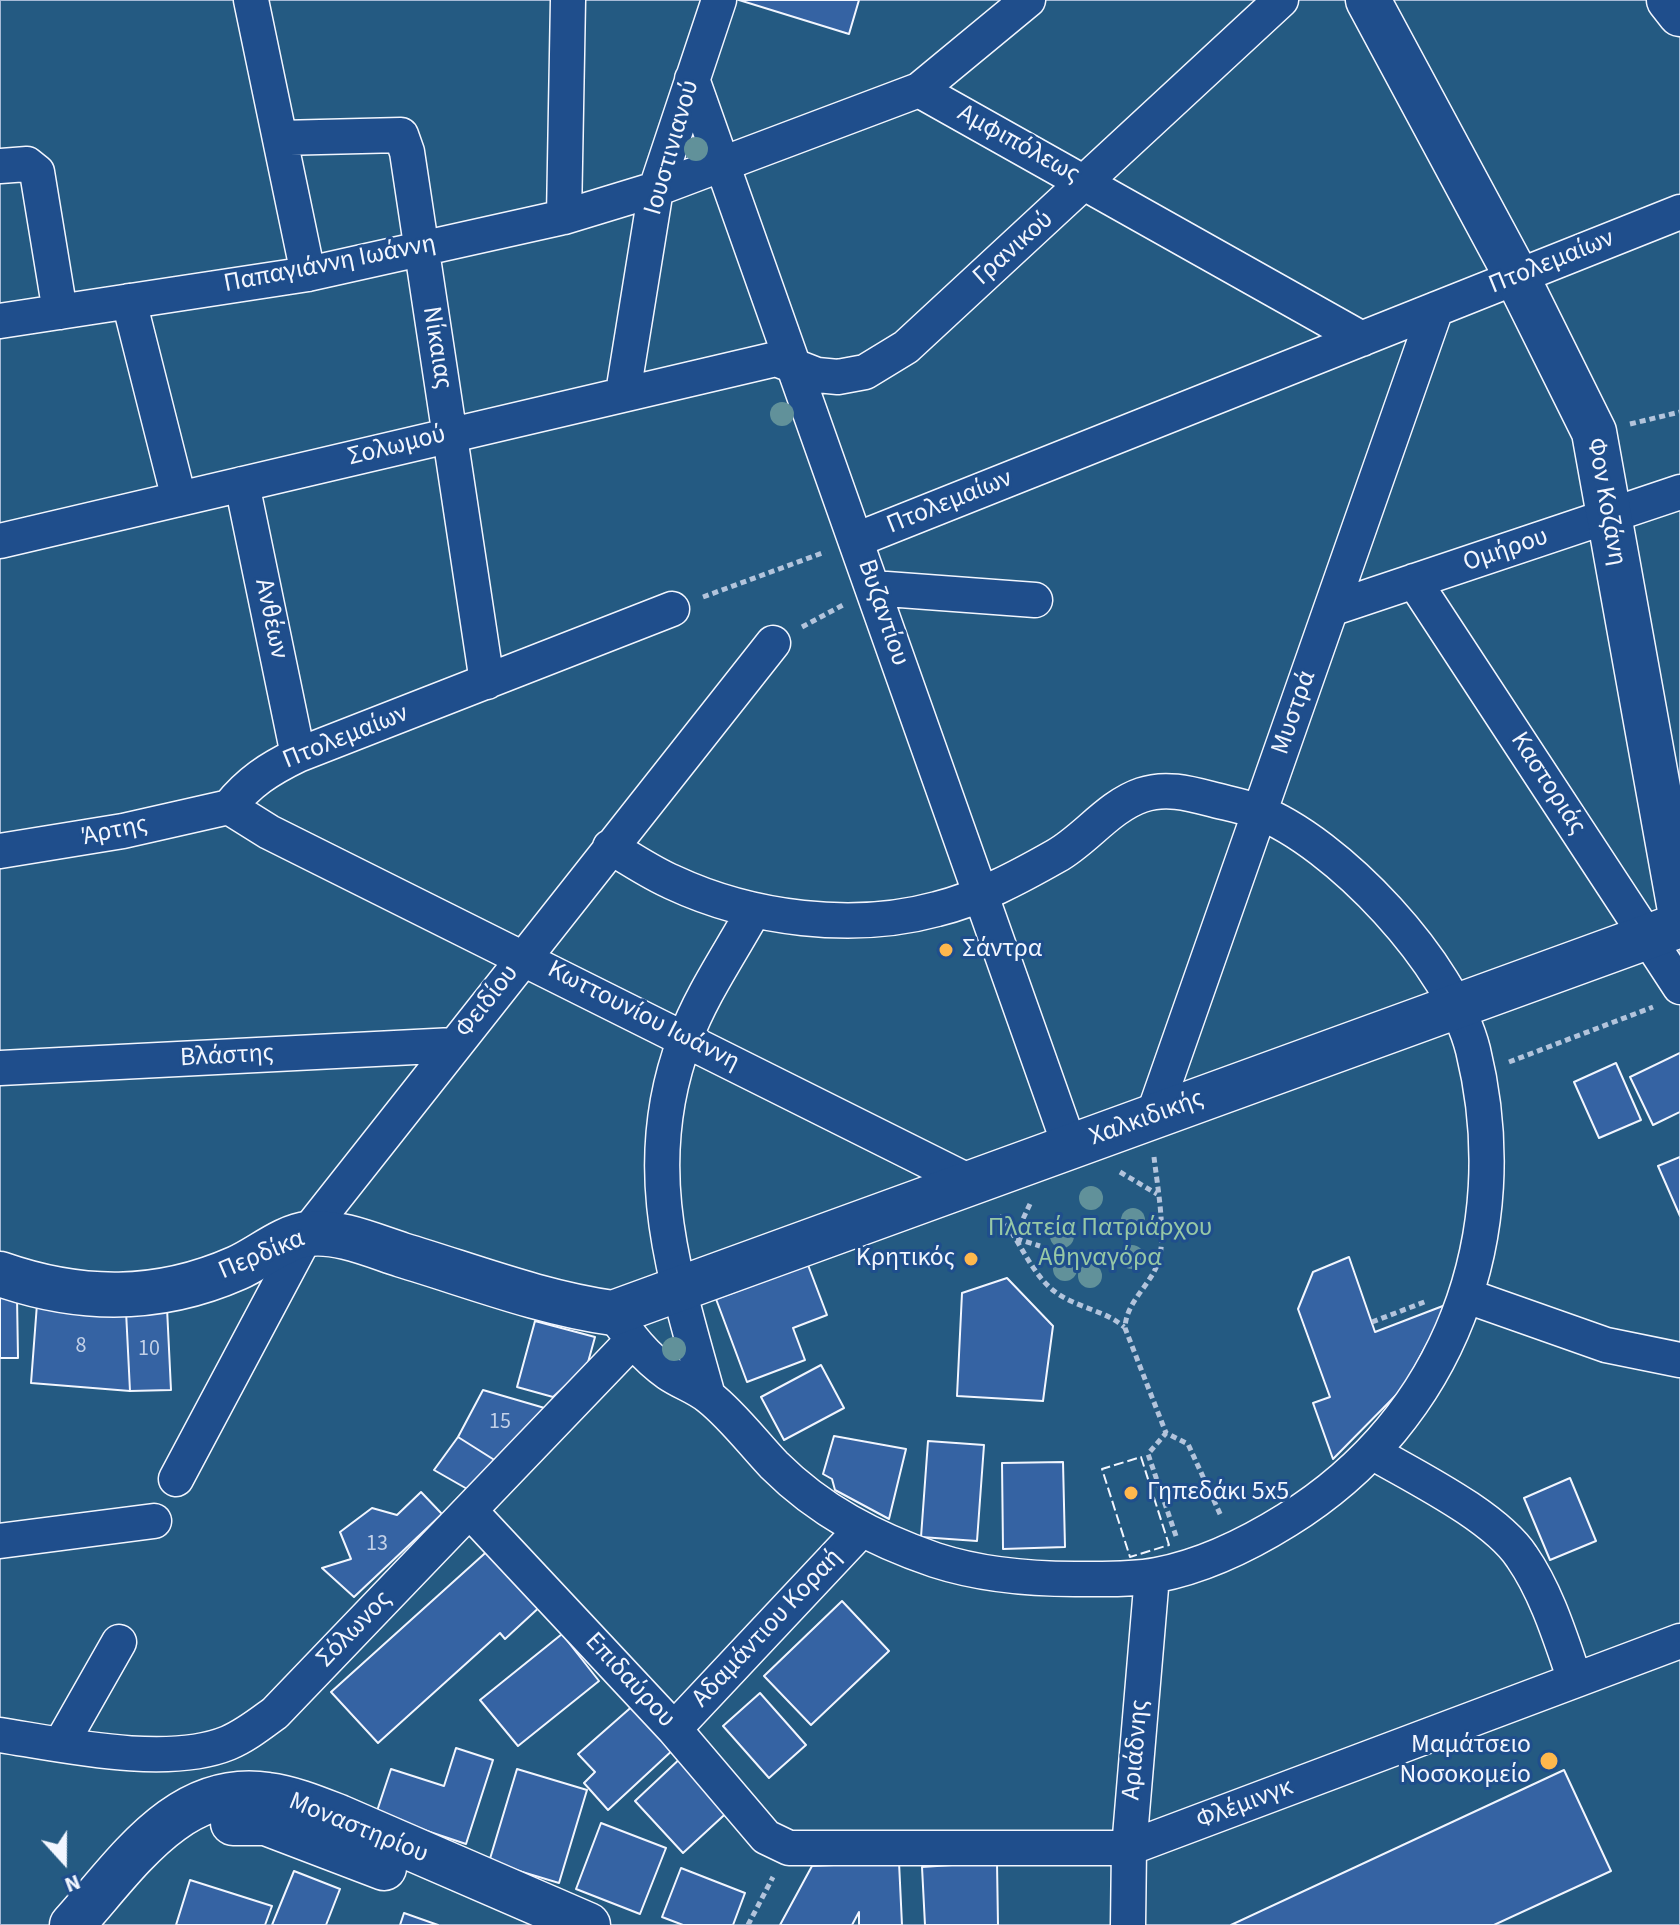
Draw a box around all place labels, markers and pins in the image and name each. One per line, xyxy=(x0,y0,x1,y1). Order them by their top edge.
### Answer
place label: Σάντρα xyxy=(962,934,1042,966)
marker: Σάντρα xyxy=(937,941,955,959)
place label: Κρητικός xyxy=(856,1243,955,1275)
marker: Κρητικός xyxy=(962,1250,980,1268)
place label: Γηπεδάκι 5x5 xyxy=(1147,1477,1289,1509)
marker: Γηπεδάκι 5x5 xyxy=(1122,1484,1140,1502)
place label: Μαμάτσειο Νοσοκομείο xyxy=(1399,1730,1531,1792)
marker: Μαμάτσειο Νοσοκομείο xyxy=(1538,1750,1560,1772)

